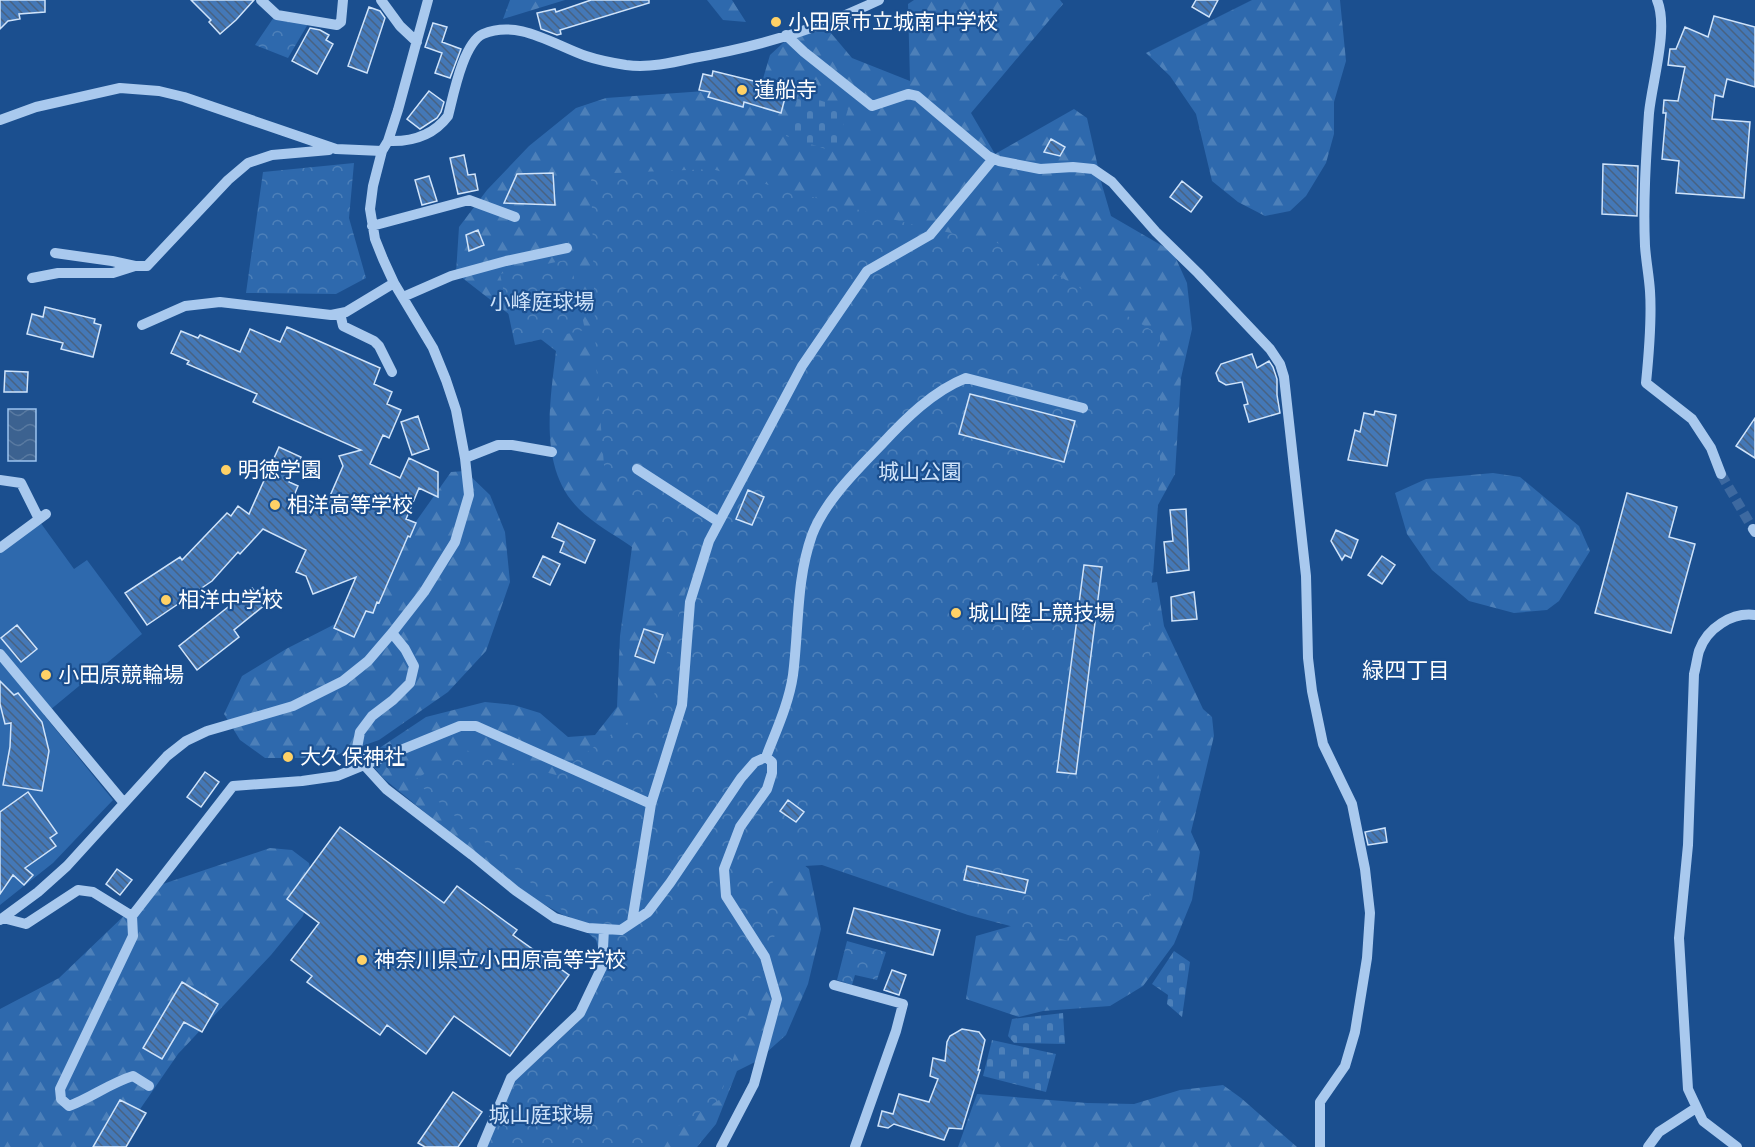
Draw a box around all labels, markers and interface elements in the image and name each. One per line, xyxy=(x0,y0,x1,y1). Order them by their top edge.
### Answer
place label: 小田原市立城南中学校 xyxy=(788,10,998,34)
marker: 小田原市立城南中学校 xyxy=(769,15,783,29)
place label: 蓮船寺 xyxy=(754,78,817,102)
marker: 蓮船寺 xyxy=(735,83,749,97)
park label: 小峰庭球場 xyxy=(490,290,595,314)
place label: 明徳学園 xyxy=(238,458,322,482)
park label: 城山公園 xyxy=(878,460,962,484)
marker: 明徳学園 xyxy=(219,463,233,477)
place label: 相洋高等学校 xyxy=(287,493,413,517)
marker: 相洋高等学校 xyxy=(268,498,282,512)
place label: 相洋中学校 xyxy=(178,588,283,612)
marker: 相洋中学校 xyxy=(159,593,173,607)
place label: 城山陸上競技場 xyxy=(968,601,1115,625)
marker: 城山陸上競技場 xyxy=(949,606,963,620)
district label: 緑四丁目 xyxy=(1362,658,1450,683)
place label: 小田原競輪場 xyxy=(58,663,184,687)
marker: 小田原競輪場 xyxy=(39,668,53,682)
place label: 大久保神社 xyxy=(300,745,405,769)
marker: 大久保神社 xyxy=(281,750,295,764)
place label: 神奈川県立小田原高等学校 xyxy=(374,948,626,972)
marker: 神奈川県立小田原高等学校 xyxy=(355,953,369,967)
park label: 城山庭球場 xyxy=(489,1103,594,1127)

